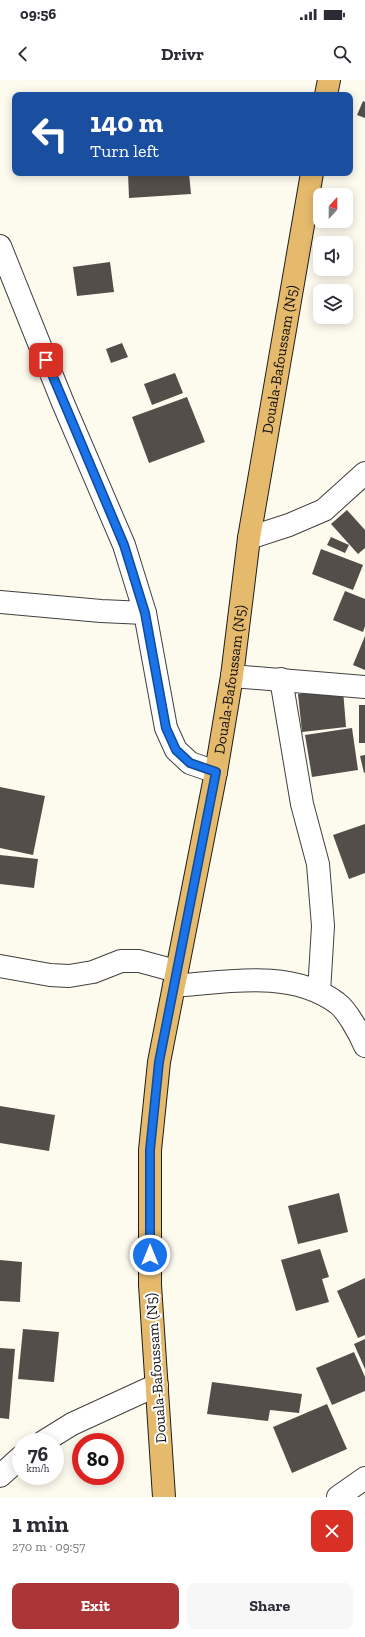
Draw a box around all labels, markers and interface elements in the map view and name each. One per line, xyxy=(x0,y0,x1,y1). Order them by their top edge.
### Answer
text: 09:56 xyxy=(20,5,56,23)
icon: back xyxy=(12,43,34,65)
text: Drivr xyxy=(161,43,204,65)
icon: search xyxy=(331,43,353,65)
text: 140 m xyxy=(90,106,163,139)
icon: left xyxy=(24,108,76,160)
text: Turn left xyxy=(90,140,159,162)
north arrow xyxy=(313,188,353,228)
map controls xyxy=(313,188,353,324)
button: sound xyxy=(313,236,353,276)
street label: Douala-Bafoussam (N5) xyxy=(258,284,301,435)
button: layers xyxy=(313,284,353,324)
pin xyxy=(29,343,63,377)
icon: arrive xyxy=(35,349,57,371)
street label: Douala-Bafoussam (N5) xyxy=(210,604,250,755)
position arrow xyxy=(129,1234,171,1276)
street label: Douala-Bafoussam (N5) xyxy=(142,1292,170,1444)
speed limit sign: 80 xyxy=(72,1433,124,1485)
text: 76 xyxy=(28,1442,48,1466)
text: km/h xyxy=(27,1463,49,1475)
text: 1 min xyxy=(12,1509,69,1538)
button: close xyxy=(311,1510,353,1552)
text: 270 m · 09:57 xyxy=(12,1539,85,1554)
button: Exit xyxy=(12,1583,179,1629)
button: Share xyxy=(187,1583,353,1629)

